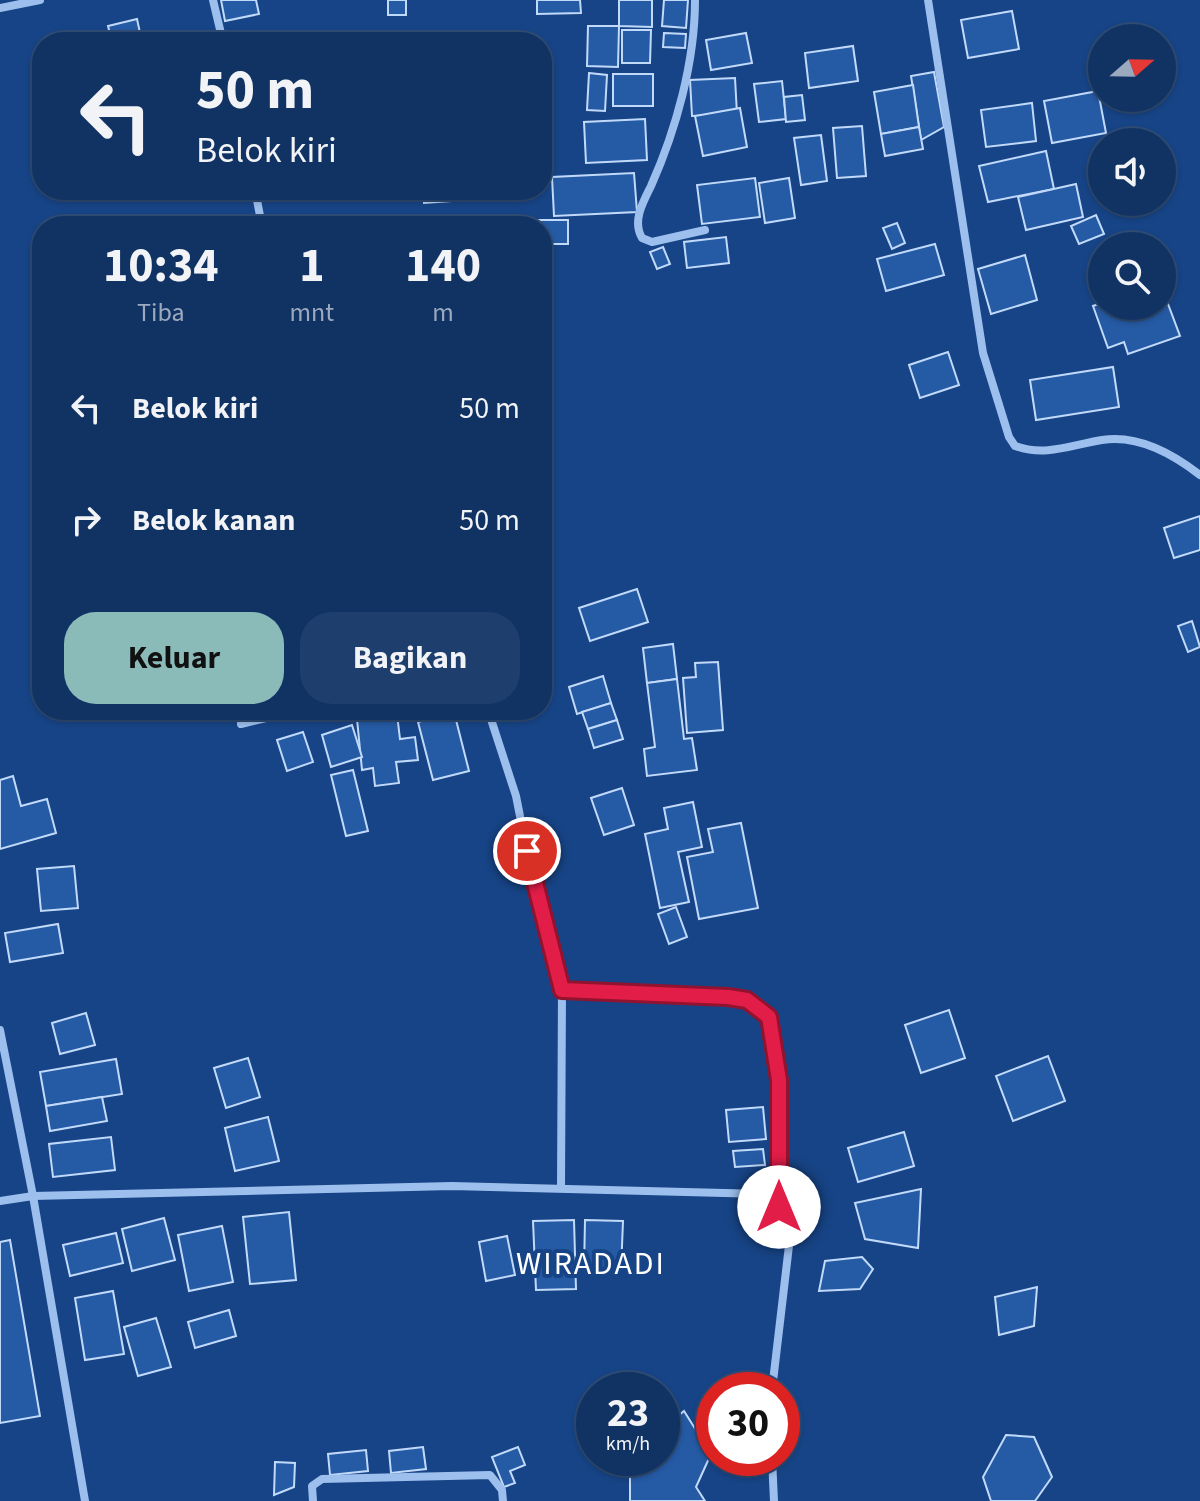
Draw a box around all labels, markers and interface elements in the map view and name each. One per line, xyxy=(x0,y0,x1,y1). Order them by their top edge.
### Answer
north arrow xyxy=(1088,24,1176,112)
map controls xyxy=(1088,24,1176,320)
text: 50 m xyxy=(196,51,314,130)
icon: left xyxy=(64,64,168,168)
text: Belok kiri xyxy=(196,125,337,176)
button: sound xyxy=(1088,128,1176,216)
text: 10:34 xyxy=(103,232,219,300)
text: 1 xyxy=(299,232,325,300)
text: 140 xyxy=(405,232,481,300)
button: search xyxy=(1088,232,1176,320)
text: Tiba xyxy=(137,294,185,331)
text: mnt xyxy=(290,294,334,331)
text: m xyxy=(432,294,454,331)
icon: left xyxy=(64,386,108,430)
text: Belok kiri xyxy=(132,387,258,430)
text: 50 m xyxy=(459,387,520,430)
icon: right xyxy=(64,498,108,542)
text: Belok kanan xyxy=(132,499,295,542)
text: 50 m xyxy=(459,499,520,542)
button: Keluar xyxy=(64,612,284,704)
button: Bagikan xyxy=(300,612,520,704)
pin xyxy=(493,817,561,885)
icon: arrive xyxy=(505,829,549,873)
position arrow xyxy=(737,1165,821,1249)
district label: WIRADADI xyxy=(516,1241,666,1287)
speed limit sign: 30 xyxy=(696,1372,800,1476)
text: 23 xyxy=(607,1385,649,1442)
text: km/h xyxy=(606,1430,650,1458)

